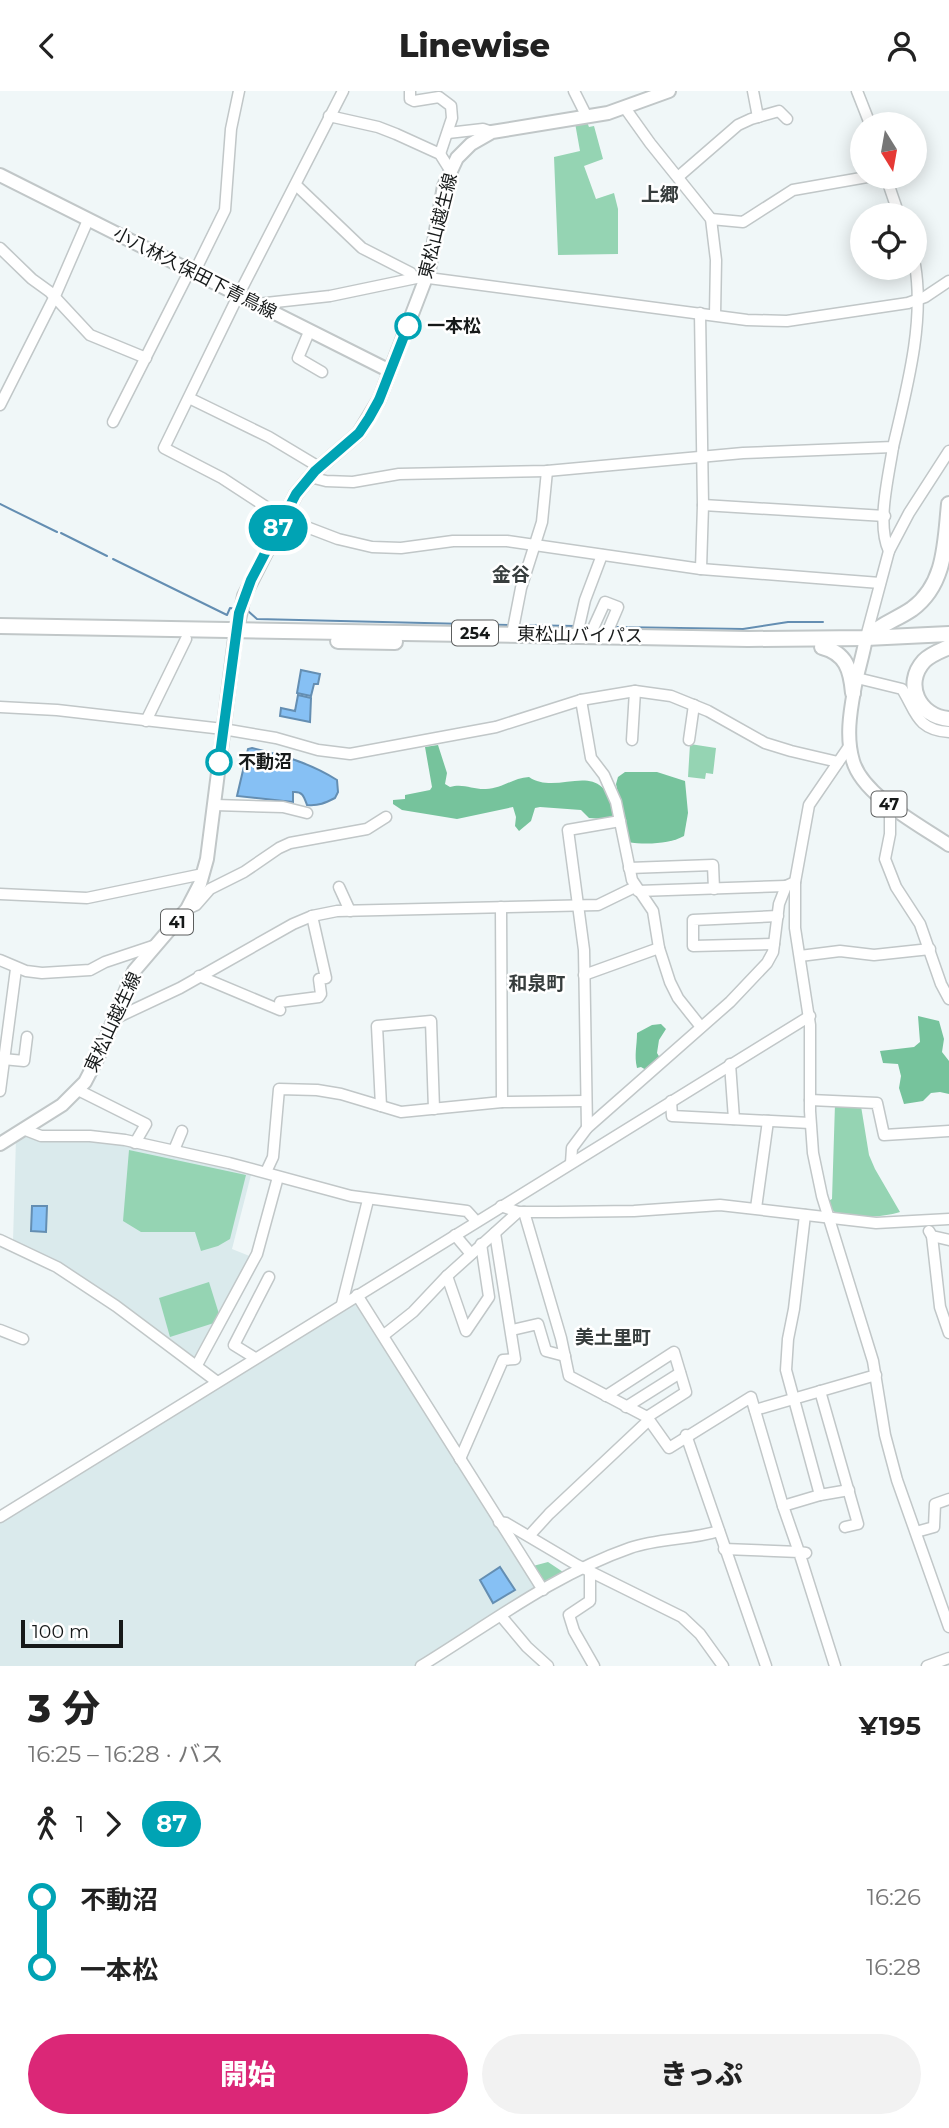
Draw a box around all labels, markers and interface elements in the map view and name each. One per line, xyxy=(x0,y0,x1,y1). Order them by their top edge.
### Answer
text: Linewise xyxy=(399,26,550,65)
icon: back xyxy=(28,27,66,65)
icon: person xyxy=(883,27,921,65)
north arrow xyxy=(850,112,928,189)
map controls xyxy=(850,112,927,280)
street label: 東松山越生線 xyxy=(414,171,462,281)
district label: 上郷 xyxy=(641,183,679,206)
button: locate xyxy=(850,203,927,280)
street label: 小八林久保田下青鳥線 xyxy=(110,222,280,324)
marker: 一本松 xyxy=(395,313,421,339)
place label: 一本松 xyxy=(427,315,481,337)
line badge: 87 xyxy=(246,505,310,551)
text: 87 xyxy=(263,513,293,542)
district label: 金谷 xyxy=(492,563,530,586)
road number: 254 xyxy=(452,621,498,645)
street label: 東松山バイパス xyxy=(517,623,643,647)
marker: 不動沼 xyxy=(206,749,232,775)
place label: 不動沼 xyxy=(238,751,292,773)
road number: 47 xyxy=(872,791,906,817)
road number: 41 xyxy=(161,909,193,935)
street label: 東松山越生線 xyxy=(80,968,146,1076)
district label: 和泉町 xyxy=(508,972,566,995)
district label: 美土里町 xyxy=(575,1326,651,1349)
scale bar xyxy=(21,1617,122,1649)
text: 100 m xyxy=(32,1620,89,1643)
text: 3 分 xyxy=(28,1685,100,1732)
text: ¥195 xyxy=(859,1710,921,1742)
text: 16:25 – 16:28 · バス xyxy=(28,1740,224,1768)
icon: walk xyxy=(28,1805,66,1843)
icon: forward xyxy=(94,1805,132,1843)
text: 87 xyxy=(156,1809,187,1838)
text: 1 xyxy=(76,1810,84,1838)
text: 16:26 xyxy=(867,1883,921,1911)
text: 不動沼 xyxy=(80,1884,158,1916)
text: 16:28 xyxy=(866,1953,921,1981)
text: 一本松 xyxy=(80,1954,158,1986)
button: 開始 xyxy=(28,2034,468,2114)
button: きっぷ xyxy=(482,2034,921,2114)

